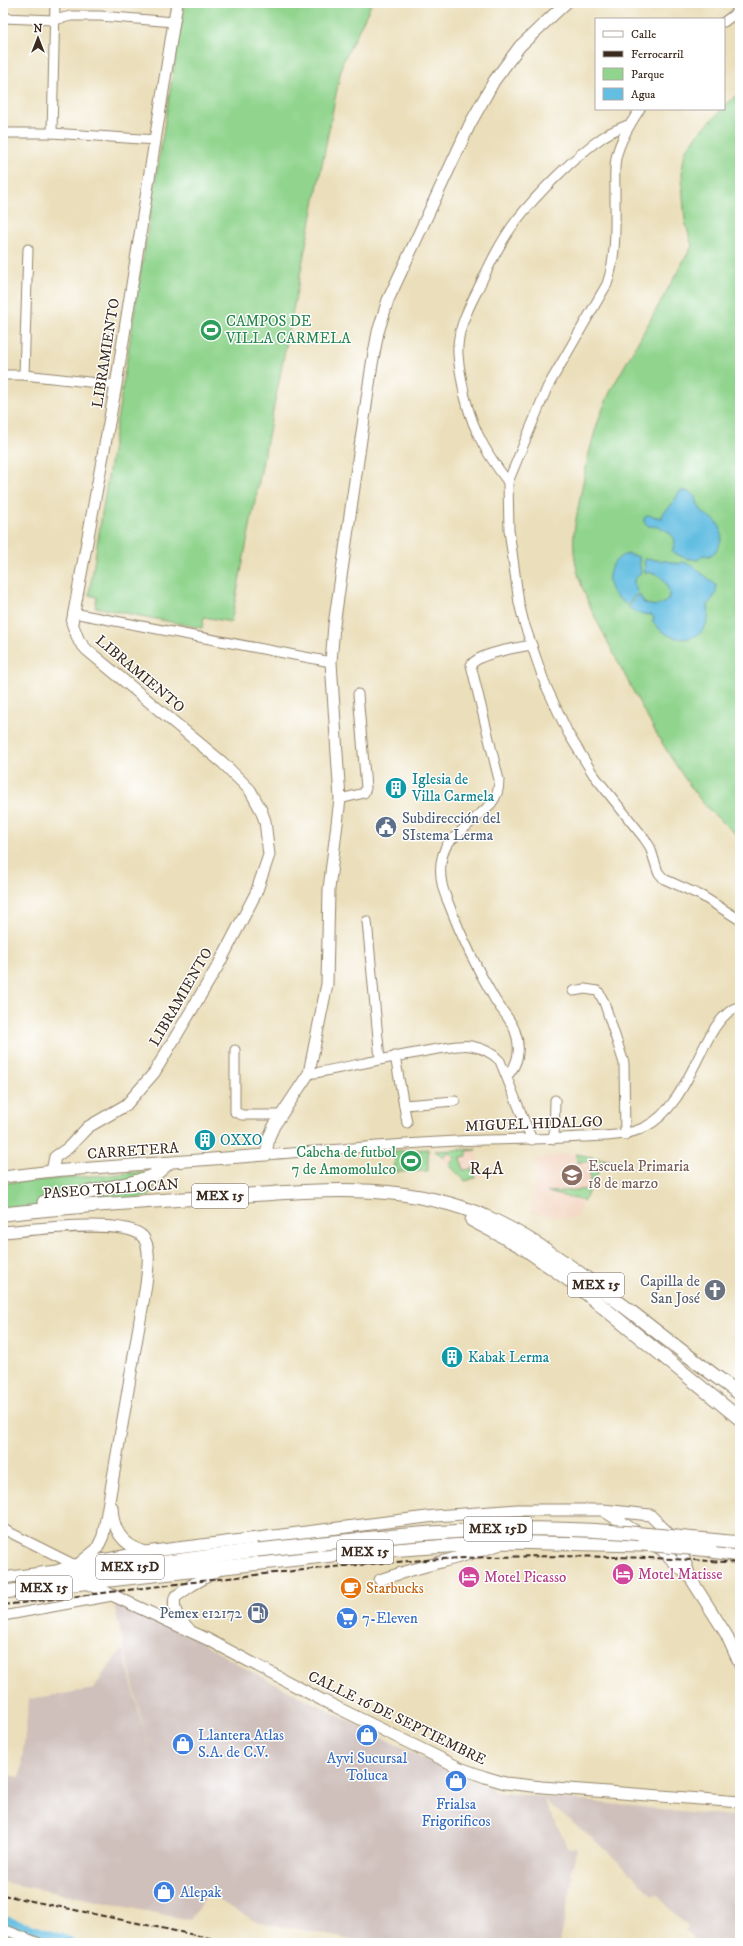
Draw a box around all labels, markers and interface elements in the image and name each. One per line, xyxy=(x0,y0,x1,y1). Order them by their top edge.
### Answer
north arrow xyxy=(18,18,58,58)
legend xyxy=(595,18,725,110)
text: N xyxy=(33,22,43,36)
text: Calle xyxy=(631,27,656,42)
text: Ferrocarril xyxy=(631,47,684,62)
text: Parque xyxy=(631,67,664,82)
text: Agua xyxy=(631,87,656,102)
street label: LIBRAMIENTO xyxy=(88,297,124,409)
place label: CAMPOS DE VILLA CARMELA xyxy=(225,312,351,348)
sports icon: CAMPOS DE VILLA CARMELA xyxy=(198,317,224,343)
street label: LIBRAMIENTO xyxy=(91,631,189,717)
place label: Iglesia de Villa Carmela xyxy=(411,770,495,806)
building icon: Iglesia de Villa Carmela xyxy=(383,775,409,801)
place label: Subdirección del SIstema Lerma xyxy=(402,809,501,845)
public building icon: Subdirección del SIstema Lerma xyxy=(373,814,399,840)
street label: LIBRAMIENTO xyxy=(145,944,217,1050)
street label: MIGUEL HIDALGO xyxy=(465,1112,603,1136)
building icon: OXXO xyxy=(192,1127,218,1153)
place label: OXXO xyxy=(220,1131,262,1150)
street label: CARRETERA xyxy=(87,1138,180,1164)
place label: Cabcha de futbol 7 de Amomolulco xyxy=(292,1143,396,1179)
sports icon: Cabcha de futbol 7 de Amomolulco xyxy=(398,1148,424,1174)
place label: Escuela Primaria 18 de marzo xyxy=(588,1157,690,1193)
district label: R4A xyxy=(470,1158,504,1180)
school or university icon: Escuela Primaria 18 de marzo xyxy=(559,1162,585,1188)
street label: PASEO TOLLOCAN xyxy=(42,1175,180,1203)
road number: MEX 15 xyxy=(192,1184,248,1208)
place label: Capilla de San José xyxy=(640,1272,701,1308)
road number: MEX 15 xyxy=(568,1273,624,1297)
church icon: Capilla de San José xyxy=(702,1277,728,1303)
building icon: Kabak Lerma xyxy=(439,1344,465,1370)
place label: Kabak Lerma xyxy=(468,1348,550,1367)
road number: MEX 15D xyxy=(464,1517,532,1541)
road number: MEX 15 xyxy=(337,1540,393,1564)
road number: MEX 15D xyxy=(96,1555,164,1579)
hotel icon: Motel Matisse xyxy=(610,1561,636,1587)
hotel icon: Motel Picasso xyxy=(456,1564,482,1590)
place label: Motel Matisse xyxy=(638,1565,723,1584)
place label: Motel Picasso xyxy=(484,1568,566,1587)
cafe icon: Starbucks xyxy=(338,1575,364,1601)
road number: MEX 15 xyxy=(16,1576,72,1600)
place label: Starbucks xyxy=(366,1579,424,1598)
fuel station icon: Pemex e12172 xyxy=(245,1600,271,1626)
place label: Pemex e12172 xyxy=(159,1604,243,1623)
supermarket icon: 7-Eleven xyxy=(334,1605,360,1631)
place label: 7-Eleven xyxy=(362,1609,418,1628)
street label: CALLE 16 DE SEPTIEMBRE xyxy=(305,1667,489,1770)
shop icon: Ayvi Sucursal Toluca xyxy=(354,1722,380,1748)
place label: Llantera Atlas S.A. de C.V. xyxy=(198,1726,284,1762)
shop icon: Llantera Atlas S.A. de C.V. xyxy=(170,1731,196,1757)
place label: Ayvi Sucursal Toluca xyxy=(327,1749,408,1785)
shop icon: Frialsa Frigorificos xyxy=(443,1768,469,1794)
place label: Frialsa Frigorificos xyxy=(421,1795,491,1831)
shop icon: Alepak xyxy=(151,1879,177,1905)
place label: Alepak xyxy=(180,1883,222,1902)

